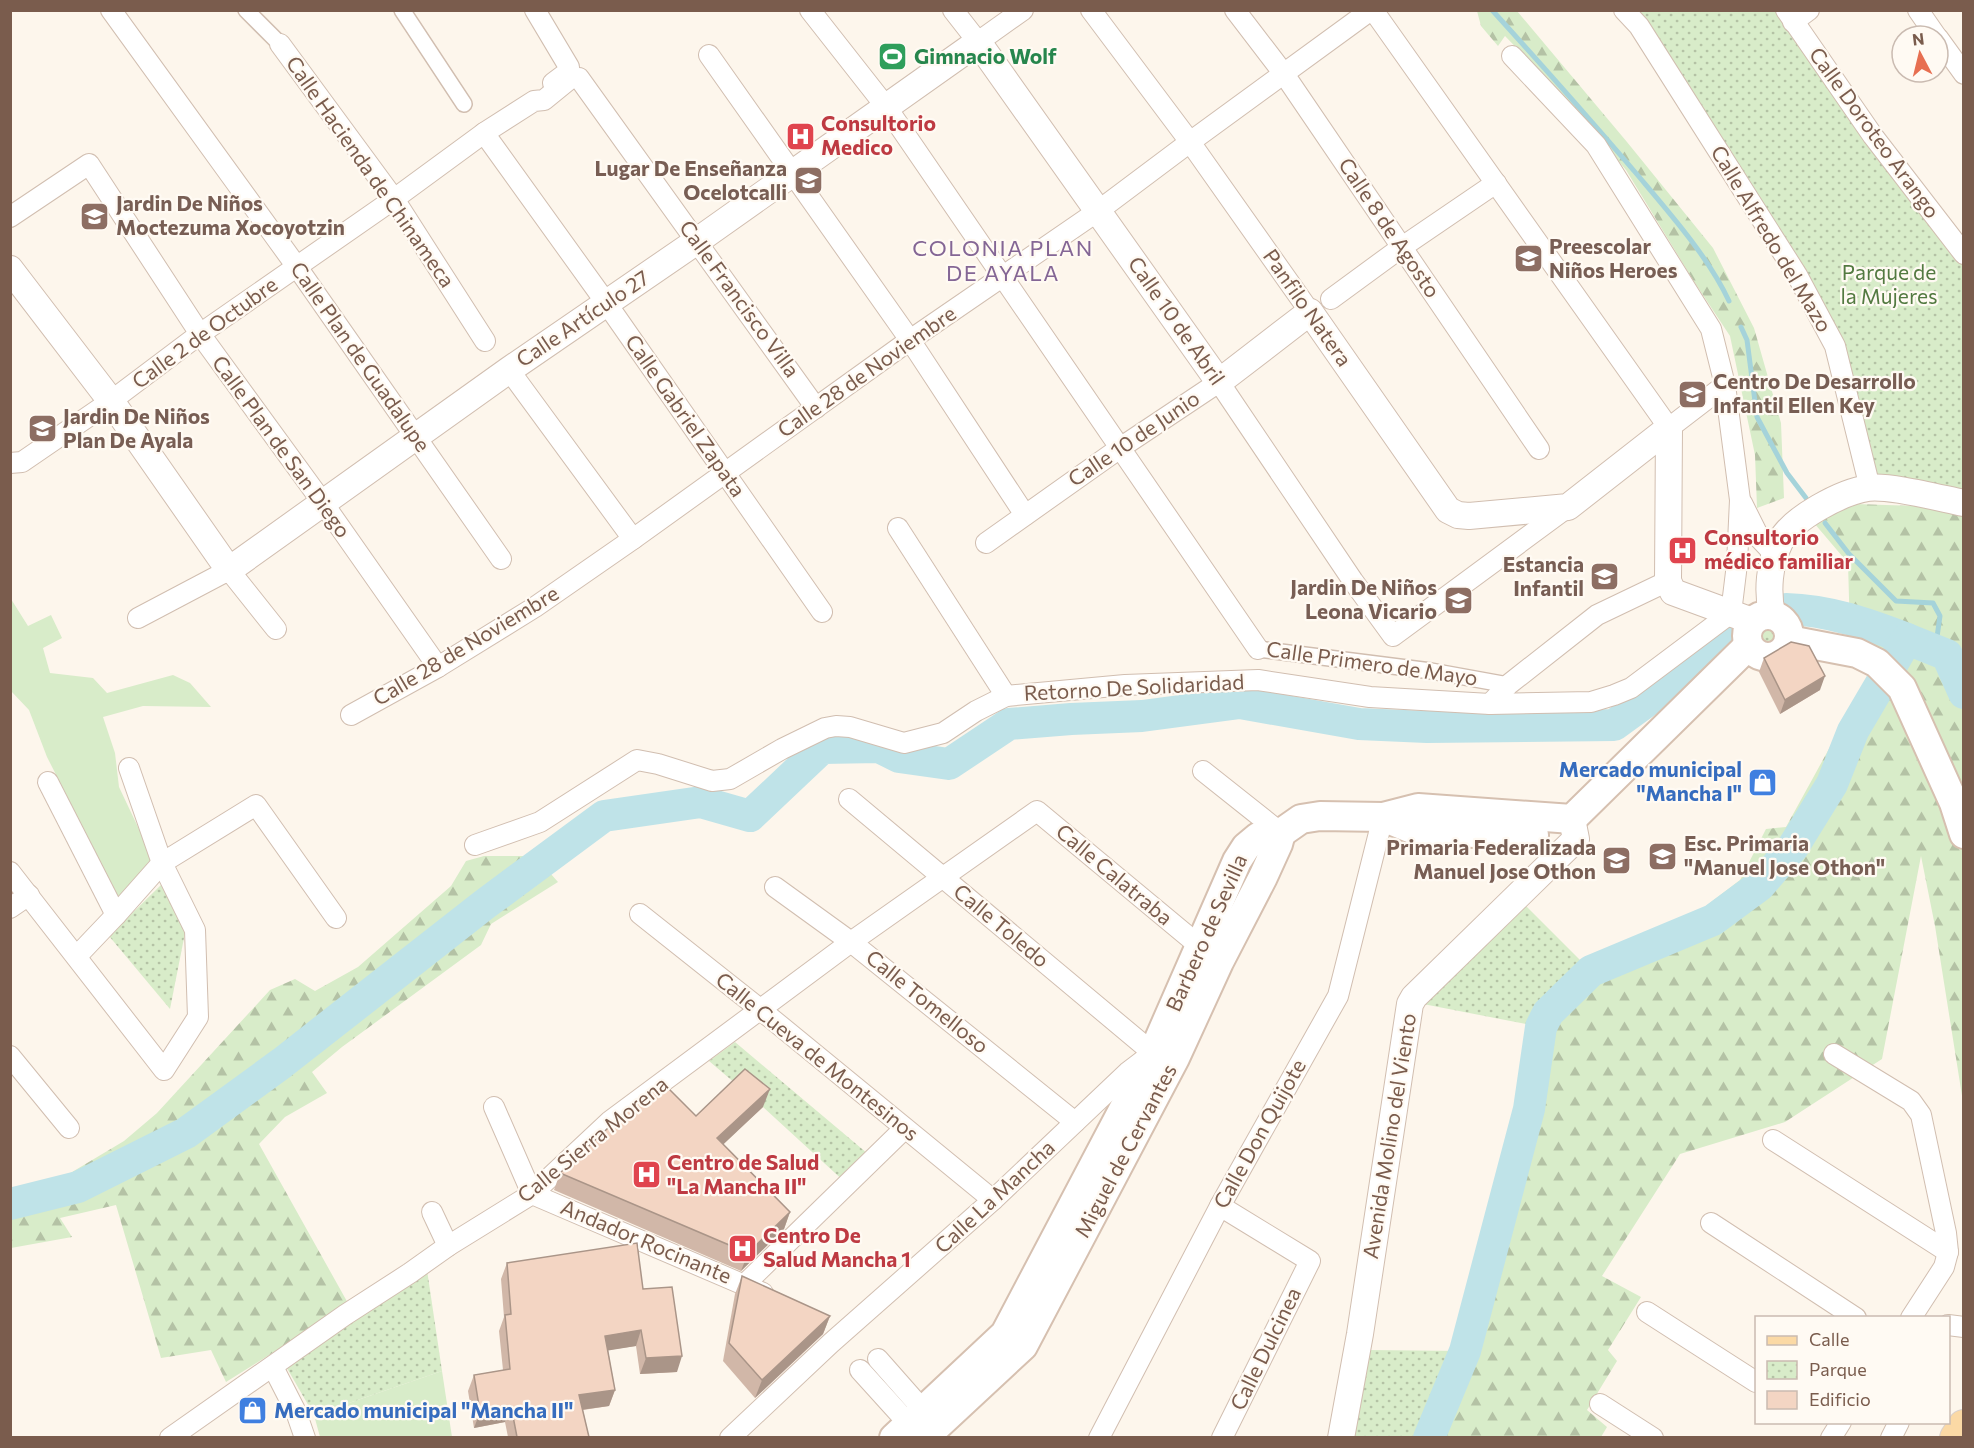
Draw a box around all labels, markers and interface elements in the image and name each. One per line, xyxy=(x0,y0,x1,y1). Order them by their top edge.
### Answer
north arrow xyxy=(1890,24,1950,84)
text: N xyxy=(1911,28,1925,49)
sports icon: Gimnacio Wolf xyxy=(877,41,909,73)
street label: Calle Doroteo Arango xyxy=(1805,42,1946,222)
place label: Gimnacio Wolf xyxy=(914,43,1057,68)
street label: Calle Hacienda de Chinameca xyxy=(282,51,461,292)
place label: Consultorio Medico xyxy=(821,110,936,159)
hospital icon: Consultorio Medico xyxy=(784,120,816,152)
street label: Calle Alfredo del Mazo xyxy=(1707,140,1838,336)
street label: Calle 8 de Agosto xyxy=(1334,153,1446,302)
place label: Lugar De Enseñanza Ocelotcalli xyxy=(594,155,787,204)
school or university icon: Lugar De Enseñanza Ocelotcalli xyxy=(792,165,824,197)
place label: Jardin De Niños Moctezuma Xocoyotzin xyxy=(116,190,345,239)
school or university icon: Jardin De Niños Moctezuma Xocoyotzin xyxy=(79,200,111,232)
street label: Calle Francisco Villa xyxy=(675,215,806,381)
place label: Preescolar Niños Heroes xyxy=(1549,233,1678,282)
district label: COLONIA PLAN DE AYALA xyxy=(912,234,1094,286)
school or university icon: Preescolar Niños Heroes xyxy=(1512,243,1544,275)
street label: Panfilo Natera xyxy=(1259,244,1358,371)
street label: Calle 10 de Abril xyxy=(1124,251,1231,389)
street label: Calle Plan de Guadalupe xyxy=(286,257,436,456)
park label: Parque de la Mujeres xyxy=(1840,259,1938,308)
street label: Calle Artículo 27 xyxy=(511,264,653,371)
street label: Calle 2 de Octubre xyxy=(127,271,282,393)
street label: Calle 28 de Noviembre xyxy=(772,300,960,442)
street label: Calle Gabriel Zapata xyxy=(621,329,752,501)
street label: Calle Plan de San Diego xyxy=(208,350,357,542)
place label: Centro De Desarrollo Infantil Ellen Key xyxy=(1713,368,1916,417)
school or university icon: Centro De Desarrollo Infantil Ellen Key xyxy=(1676,378,1708,410)
street label: Calle 10 de Junio xyxy=(1063,385,1204,491)
place label: Jardin De Niños Plan De Ayala xyxy=(63,403,210,452)
school or university icon: Jardin De Niños Plan De Ayala xyxy=(26,413,58,445)
place label: Consultorio médico familiar xyxy=(1704,524,1854,573)
hospital icon: Consultorio médico familiar xyxy=(1667,534,1699,566)
place label: Estancia Infantil xyxy=(1503,551,1584,600)
school or university icon: Estancia Infantil xyxy=(1589,561,1621,593)
place label: Jardin De Niños Leona Vicario xyxy=(1290,574,1437,623)
street label: Calle 28 de Noviembre xyxy=(368,579,562,710)
school or university icon: Jardin De Niños Leona Vicario xyxy=(1442,584,1474,616)
street label: Calle Primero de Mayo xyxy=(1265,635,1479,690)
street label: Retorno De Solidaridad xyxy=(1023,668,1245,705)
place label: Mercado municipal "Mancha I" xyxy=(1559,756,1742,805)
shop icon: Mercado municipal "Mancha I" xyxy=(1747,766,1779,798)
street label: Calle Calatraba xyxy=(1052,818,1178,930)
place label: Esc. Primaria "Manuel Jose Othon" xyxy=(1684,830,1885,879)
place label: Primaria Federalizada Manuel Jose Othon xyxy=(1386,834,1596,883)
school or university icon: Esc. Primaria "Manuel Jose Othon" xyxy=(1647,840,1679,872)
school or university icon: Primaria Federalizada Manuel Jose Othon xyxy=(1601,844,1633,876)
street label: Barbero de Sevilla xyxy=(1160,850,1251,1015)
street label: Calle Toledo xyxy=(949,878,1055,972)
street label: Calle Tomelloso xyxy=(862,944,994,1058)
street label: Calle Cueva de Montesinos xyxy=(711,966,924,1145)
street label: Avenida Molino del Viento xyxy=(1357,1011,1420,1260)
street label: Calle Don Quijote xyxy=(1207,1054,1310,1212)
street label: Miguel de Cervantes xyxy=(1068,1059,1181,1241)
street label: Calle Sierra Morena xyxy=(512,1071,672,1207)
street label: Calle La Mancha xyxy=(929,1134,1059,1258)
place label: Centro de Salud "La Mancha II" xyxy=(667,1149,819,1198)
hospital icon: Centro de Salud "La Mancha II" xyxy=(630,1159,662,1191)
street label: Andador Rocinante xyxy=(557,1193,736,1288)
place label: Centro De Salud Mancha 1 xyxy=(763,1222,911,1271)
hospital icon: Centro De Salud Mancha 1 xyxy=(726,1232,758,1264)
street label: Calle Dulcinea xyxy=(1224,1283,1305,1414)
legend xyxy=(1755,1316,1950,1424)
text: Calle xyxy=(1809,1328,1849,1350)
text: Parque xyxy=(1809,1358,1867,1380)
text: Edificio xyxy=(1809,1388,1871,1410)
shop icon: Mercado municipal "Mancha II" xyxy=(237,1395,269,1427)
place label: Mercado municipal "Mancha II" xyxy=(274,1397,573,1422)

